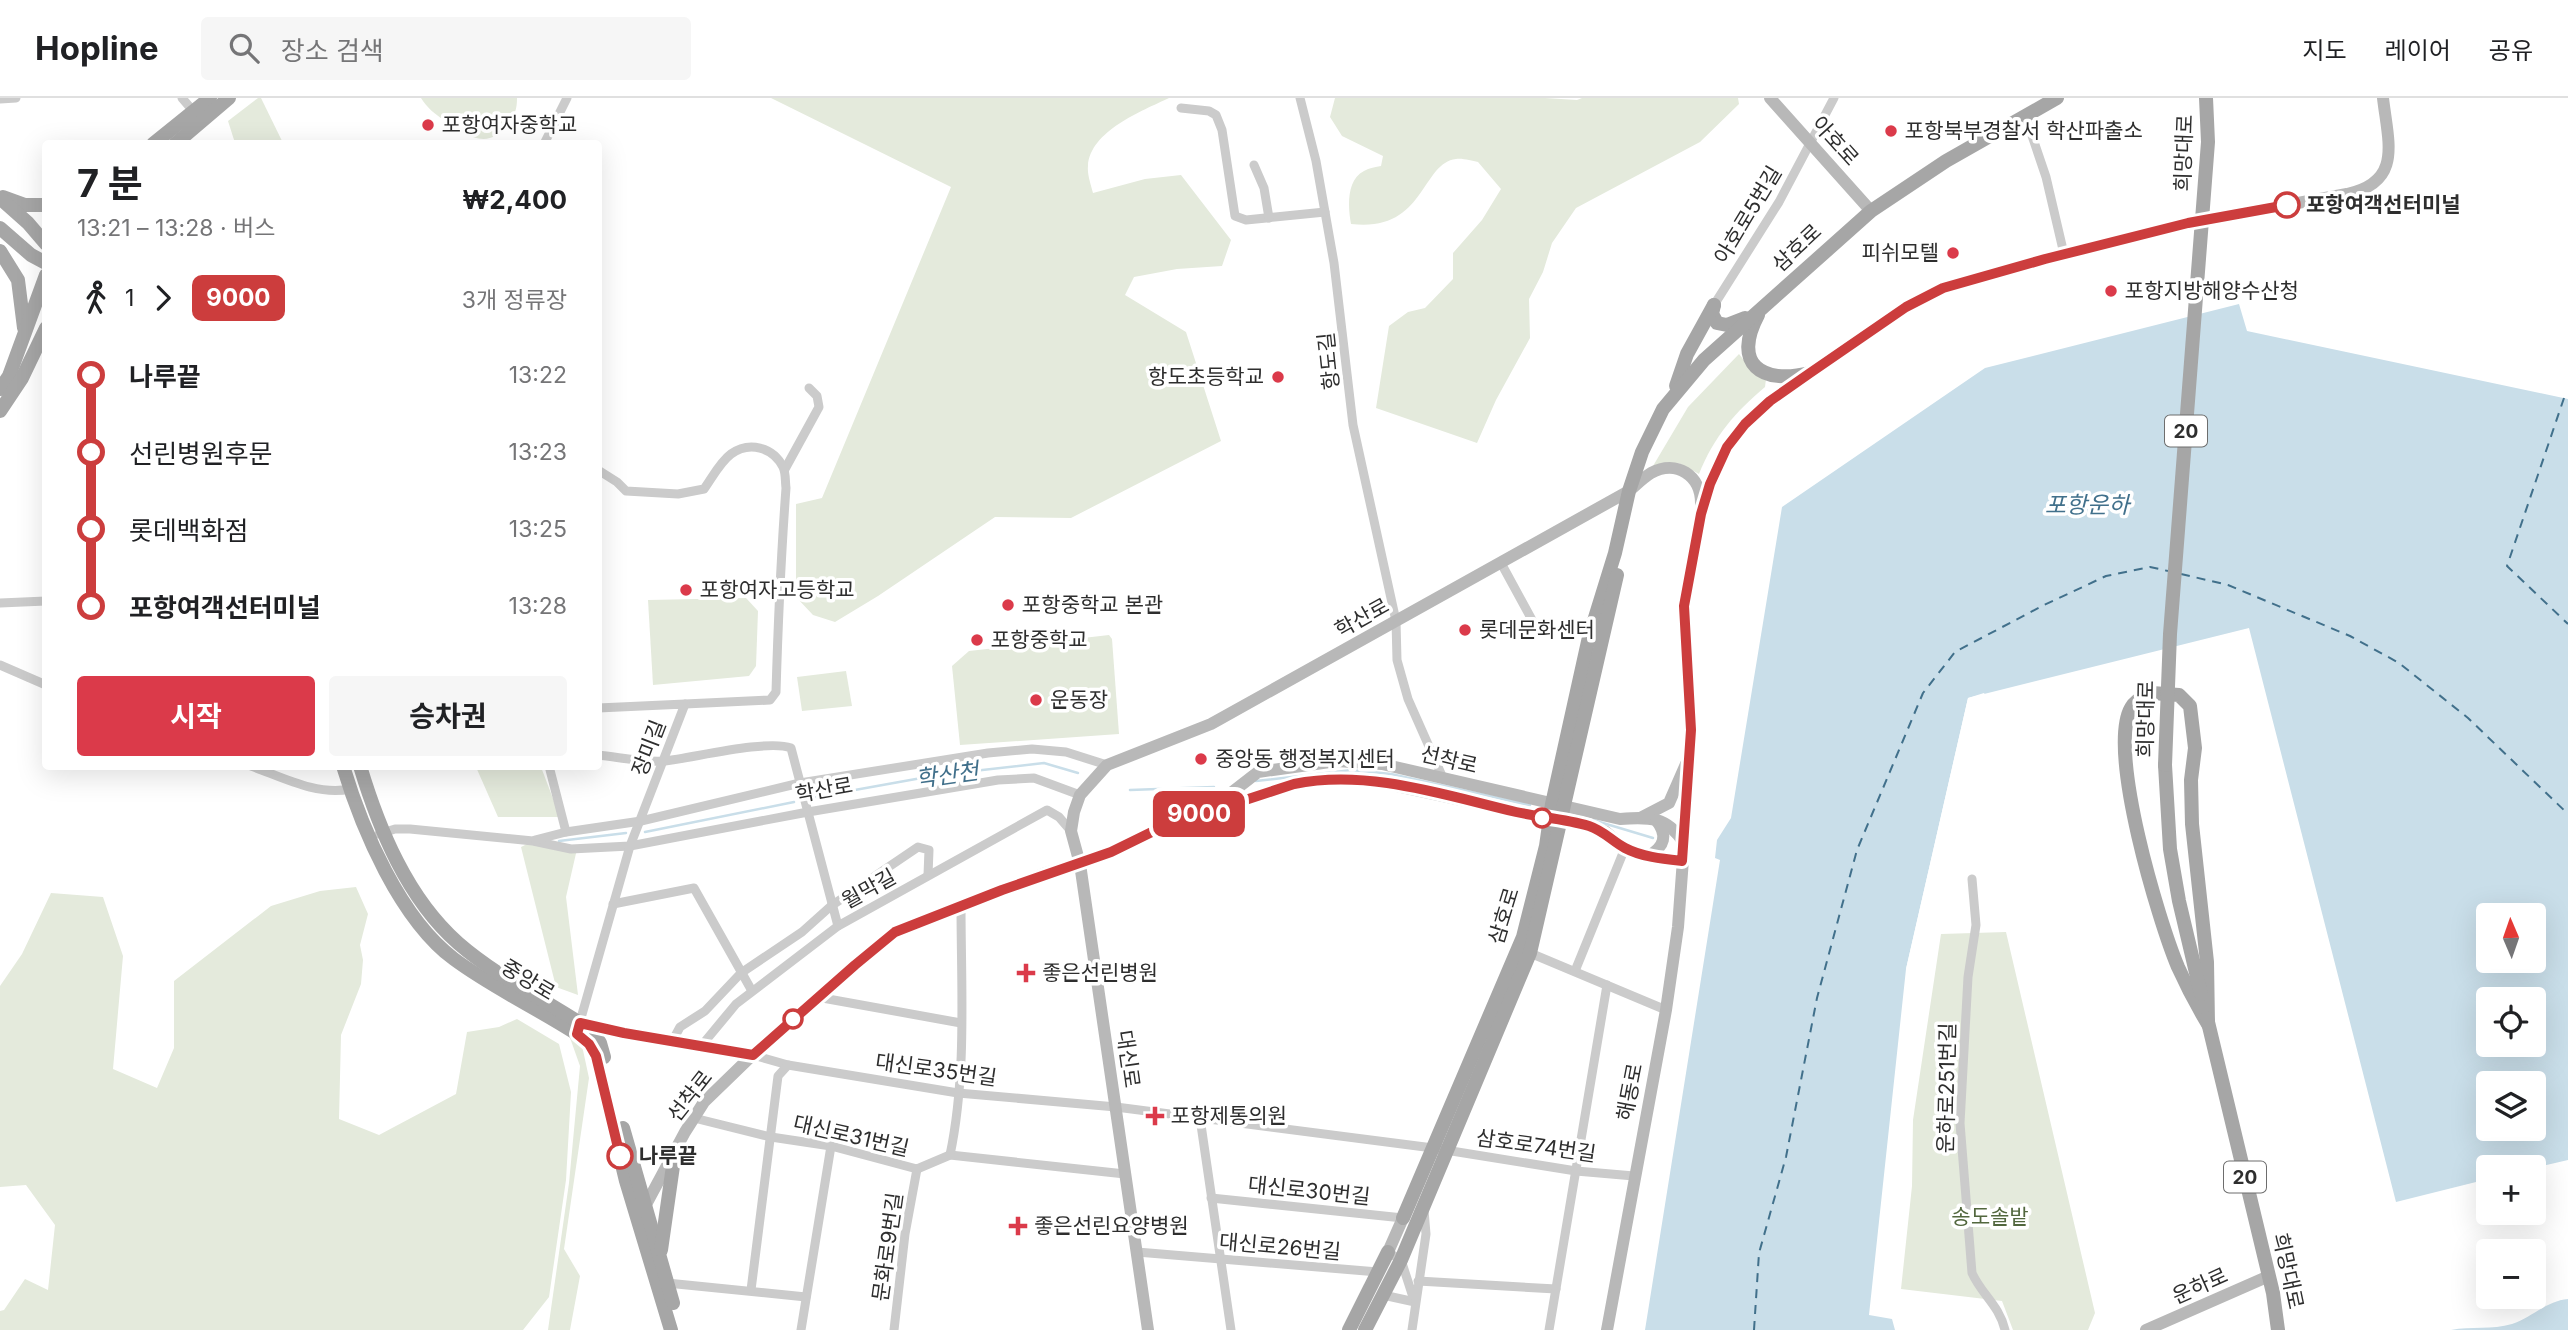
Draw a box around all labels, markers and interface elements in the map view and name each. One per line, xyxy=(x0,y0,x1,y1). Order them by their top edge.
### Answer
search box xyxy=(201,17,691,80)
text: Hopline xyxy=(35,28,159,68)
icon: search xyxy=(225,29,263,67)
text: 장소 검색 xyxy=(281,35,384,66)
text: 지도 xyxy=(2302,36,2347,65)
text: 레이어 xyxy=(2385,36,2451,65)
text: 공유 xyxy=(2489,36,2533,65)
street label: 아호로 xyxy=(1807,111,1864,171)
place label: 포항여자중학교 xyxy=(442,112,577,137)
street label: 희망대로 xyxy=(2170,114,2197,192)
marker: 포항여자중학교 xyxy=(420,117,436,133)
place label: 포항북부경찰서 학산파출소 xyxy=(1905,118,2143,143)
marker: 포항북부경찰서 학산파출소 xyxy=(1883,123,1899,139)
text: 7 분 xyxy=(77,160,143,206)
street label: 아호로5번길 xyxy=(1709,161,1786,268)
text: ₩2,400 xyxy=(462,184,567,215)
marker: 포항여객선터미널 xyxy=(2274,192,2300,218)
place label: 포항여객선터미널 xyxy=(2306,192,2461,217)
text: 13:21 – 13:28 · 버스 xyxy=(77,214,275,242)
street label: 삼호로 xyxy=(1767,219,1826,277)
place label: 피쉬모텔 xyxy=(1862,240,1939,265)
marker: 피쉬모텔 xyxy=(1945,245,1961,261)
place label: 포항지방해양수산청 xyxy=(2125,278,2299,303)
icon: walk xyxy=(77,279,115,317)
icon: forward xyxy=(144,279,182,317)
text: 9000 xyxy=(206,283,271,312)
marker: 포항지방해양수산청 xyxy=(2103,283,2119,299)
text: 1 xyxy=(125,284,134,312)
text: 3개 정류장 xyxy=(462,286,567,314)
street label: 항도길 xyxy=(1313,331,1344,391)
text: 나루끝 xyxy=(129,361,201,392)
text: 13:22 xyxy=(509,361,567,389)
place label: 항도초등학교 xyxy=(1148,364,1264,389)
marker: 항도초등학교 xyxy=(1270,369,1286,385)
road number: 20 xyxy=(2165,416,2207,446)
text: 선린병원후문 xyxy=(129,438,273,469)
text: 13:23 xyxy=(509,438,567,466)
water label: 포항운하 xyxy=(2045,491,2132,519)
text: 롯데백화점 xyxy=(129,515,249,546)
text: 13:25 xyxy=(509,515,567,543)
place label: 포항여자고등학교 xyxy=(700,577,855,602)
marker: 포항여자고등학교 xyxy=(678,582,694,598)
text: 포항여객선터미널 xyxy=(129,592,320,623)
text: 13:28 xyxy=(509,592,567,620)
place label: 포항중학교 본관 xyxy=(1022,592,1163,617)
street label: 학산로 xyxy=(1330,593,1393,643)
marker: 포항중학교 본관 xyxy=(1000,597,1016,613)
place label: 롯데문화센터 xyxy=(1479,617,1595,642)
marker: 롯데문화센터 xyxy=(1457,622,1473,638)
place label: 포항중학교 xyxy=(991,627,1088,652)
marker: 포항중학교 xyxy=(969,632,985,648)
button: 시작 xyxy=(77,676,315,756)
button: 승차권 xyxy=(329,676,567,756)
street label: 희망대로 xyxy=(2132,680,2159,758)
place label: 운동장 xyxy=(1050,687,1108,712)
marker: 운동장 xyxy=(1028,692,1044,708)
street label: 장미길 xyxy=(626,716,671,779)
street label: 선착로 xyxy=(1418,741,1480,778)
place label: 중앙동 행정복지센터 xyxy=(1215,746,1395,771)
marker: 중앙동 행정복지센터 xyxy=(1193,751,1209,767)
water label: 학산천 xyxy=(914,756,983,793)
street label: 학산로 xyxy=(793,772,855,807)
line badge: 9000 xyxy=(1150,791,1248,837)
text: 9000 xyxy=(1167,799,1231,828)
unlabelled marker xyxy=(1532,808,1552,828)
street label: 월막길 xyxy=(837,864,900,914)
street label: 삼호로 xyxy=(1483,884,1524,947)
north arrow xyxy=(2476,903,2546,973)
map controls xyxy=(2476,903,2546,1309)
street label: 중앙로 xyxy=(497,954,560,1005)
place label: 좋은선린병원 xyxy=(1042,960,1158,985)
marker: 좋은선린병원 xyxy=(1016,963,1036,983)
button: locate xyxy=(2476,987,2546,1057)
unlabelled marker xyxy=(783,1009,803,1029)
street label: 운하로251번길 xyxy=(1933,1022,1960,1154)
street label: 대신로 xyxy=(1112,1028,1145,1089)
street label: 대신로35번길 xyxy=(874,1049,998,1090)
street label: 해동로 xyxy=(1612,1061,1647,1123)
street label: 선착로 xyxy=(662,1065,717,1126)
button: layers xyxy=(2476,1071,2546,1141)
place label: 포항제통의원 xyxy=(1171,1103,1287,1128)
marker: 포항제통의원 xyxy=(1145,1106,1165,1126)
street label: 대신로31번길 xyxy=(791,1110,911,1161)
street label: 삼호로74번길 xyxy=(1474,1125,1598,1166)
marker: 나루끝 xyxy=(607,1143,633,1169)
place label: 나루끝 xyxy=(639,1143,697,1168)
button: + xyxy=(2476,1155,2546,1225)
road number: 20 xyxy=(2224,1162,2266,1192)
street label: 대신로30번길 xyxy=(1247,1172,1371,1209)
street label: 문화로9번길 xyxy=(867,1191,908,1303)
park label: 송도솔밭 xyxy=(1951,1204,2029,1229)
place label: 좋은선린요양병원 xyxy=(1034,1213,1189,1238)
marker: 좋은선린요양병원 xyxy=(1008,1216,1028,1236)
street label: 대신로26번길 xyxy=(1218,1229,1342,1264)
street label: 희망대로 xyxy=(2268,1231,2309,1311)
button: − xyxy=(2476,1239,2546,1309)
street label: 운하로 xyxy=(2168,1262,2231,1309)

